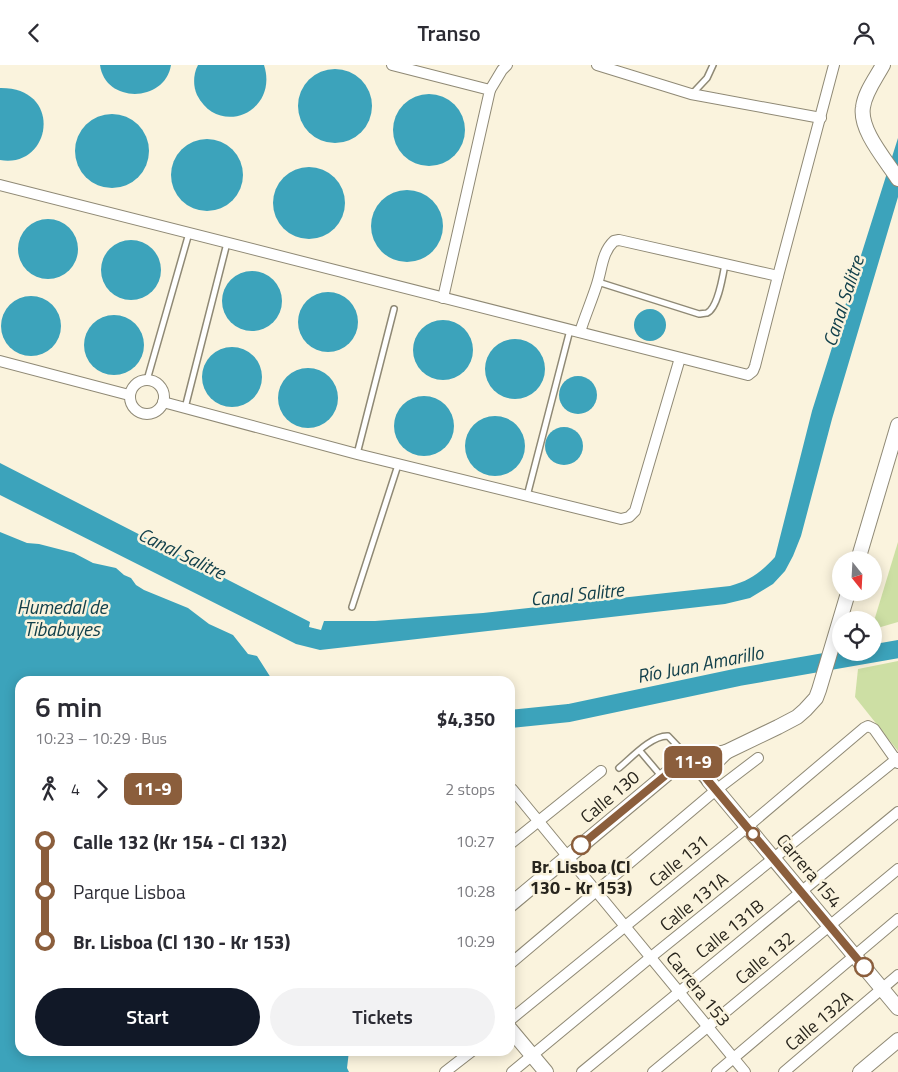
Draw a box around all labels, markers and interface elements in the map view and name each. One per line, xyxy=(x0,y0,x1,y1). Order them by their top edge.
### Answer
text: Transo xyxy=(417,16,481,50)
icon: back xyxy=(20,19,48,47)
icon: person xyxy=(850,19,878,47)
water label: Canal Salitre xyxy=(814,251,871,350)
water label: Canal Salitre xyxy=(134,519,232,587)
north arrow xyxy=(832,551,882,601)
map controls xyxy=(832,551,882,661)
water label: Canal Salitre xyxy=(529,574,626,613)
water label: Humedal de Tibabuyes xyxy=(17,592,108,643)
button: locate xyxy=(832,611,882,661)
water label: Río Juan Amarillo xyxy=(634,637,766,690)
text: 6 min xyxy=(35,685,102,728)
text: $4,350 xyxy=(437,704,495,733)
text: 10:23 – 10:29 · Bus xyxy=(35,726,167,750)
line badge: 11-9 xyxy=(658,746,728,778)
text: 11-9 xyxy=(674,748,712,775)
street label: Calle 130 xyxy=(574,764,645,830)
icon: walk xyxy=(35,775,63,803)
icon: forward xyxy=(88,775,116,803)
text: 11-9 xyxy=(134,775,172,802)
text: 4 xyxy=(71,777,80,801)
text: 2 stops xyxy=(445,777,495,801)
text: Calle 132 (Kr 154 - Cl 132) xyxy=(73,827,287,856)
unlabelled marker xyxy=(746,827,760,841)
street label: Calle 131 xyxy=(643,828,715,893)
street label: Carrera 154 xyxy=(770,828,849,914)
text: 10:27 xyxy=(456,829,495,853)
marker: Br. Lisboa (Cl 130 - Kr 153) xyxy=(571,835,591,855)
place label: Br. Lisboa (Cl 130 - Kr 153) xyxy=(530,853,632,901)
street label: Calle 131A xyxy=(654,865,734,938)
text: Parque Lisboa xyxy=(73,877,186,906)
text: 10:28 xyxy=(456,879,495,903)
street label: Calle 131B xyxy=(690,892,770,965)
street label: Calle 132 xyxy=(729,925,800,991)
text: Br. Lisboa (Cl 130 - Kr 153) xyxy=(73,927,290,956)
text: 10:29 xyxy=(456,929,495,953)
street label: Carrera 153 xyxy=(660,945,737,1032)
unlabelled marker xyxy=(854,957,874,977)
street label: Calle 132A xyxy=(779,984,859,1057)
button: Start xyxy=(35,988,260,1046)
button: Tickets xyxy=(270,988,495,1046)

